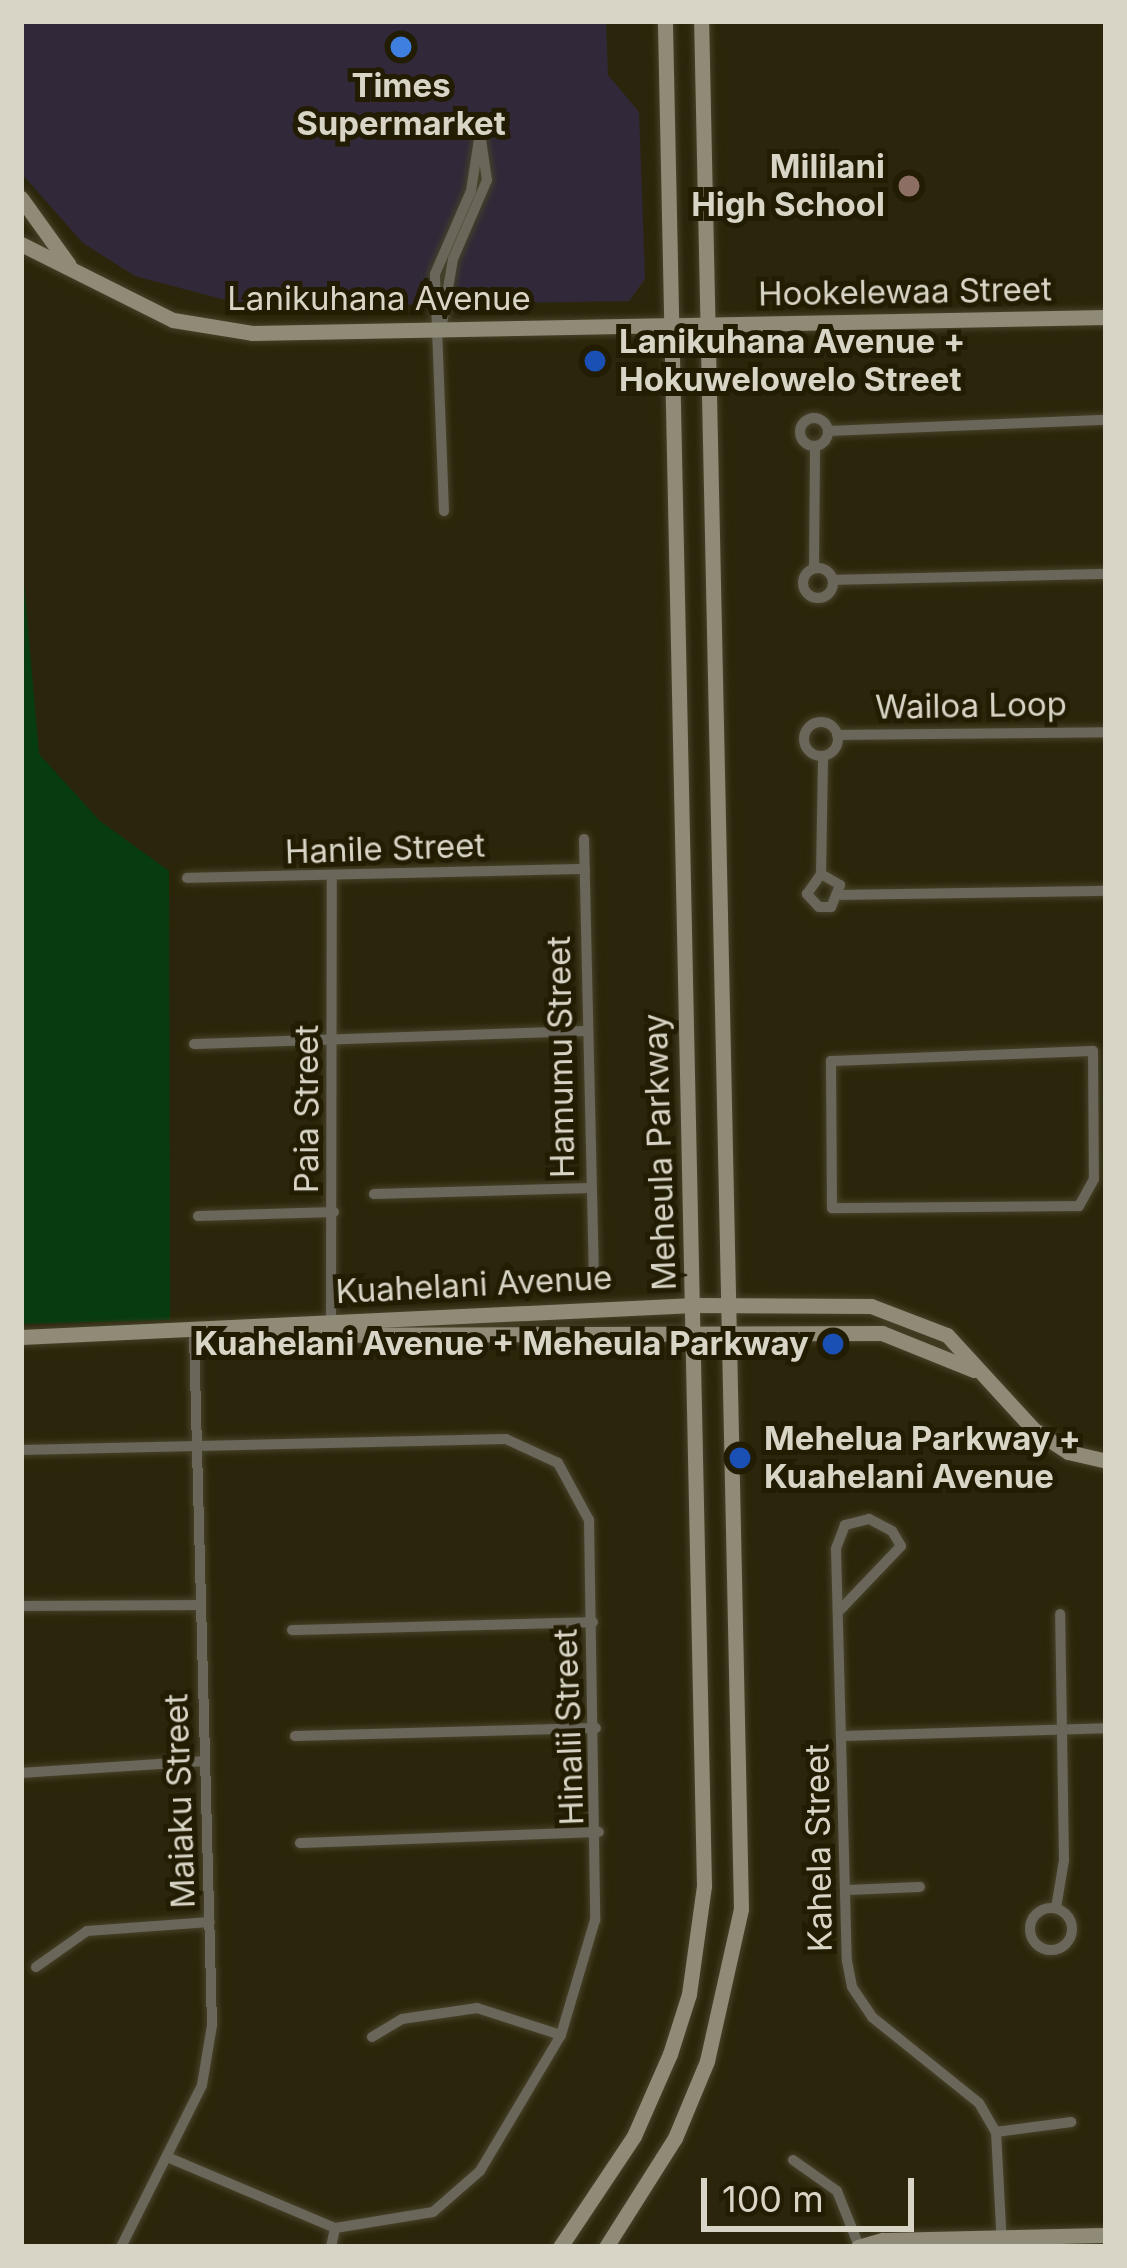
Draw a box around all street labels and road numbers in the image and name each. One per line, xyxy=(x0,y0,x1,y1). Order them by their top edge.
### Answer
street label: Hookelewaa Street xyxy=(758,270,1052,314)
street label: Lanikuhana Avenue xyxy=(227,279,531,319)
street label: Wailoa Loop xyxy=(875,685,1067,727)
street label: Hanile Street xyxy=(284,826,486,872)
street label: Hamumu Street xyxy=(539,936,583,1178)
street label: Meheula Parkway xyxy=(635,1013,685,1291)
street label: Paia Street xyxy=(287,1025,327,1193)
street label: Kuahelani Avenue xyxy=(335,1258,613,1312)
street label: Hinalii Street xyxy=(546,1628,592,1826)
street label: Maiaku Street xyxy=(156,1693,204,1909)
street label: Kahela Street xyxy=(797,1743,841,1953)

